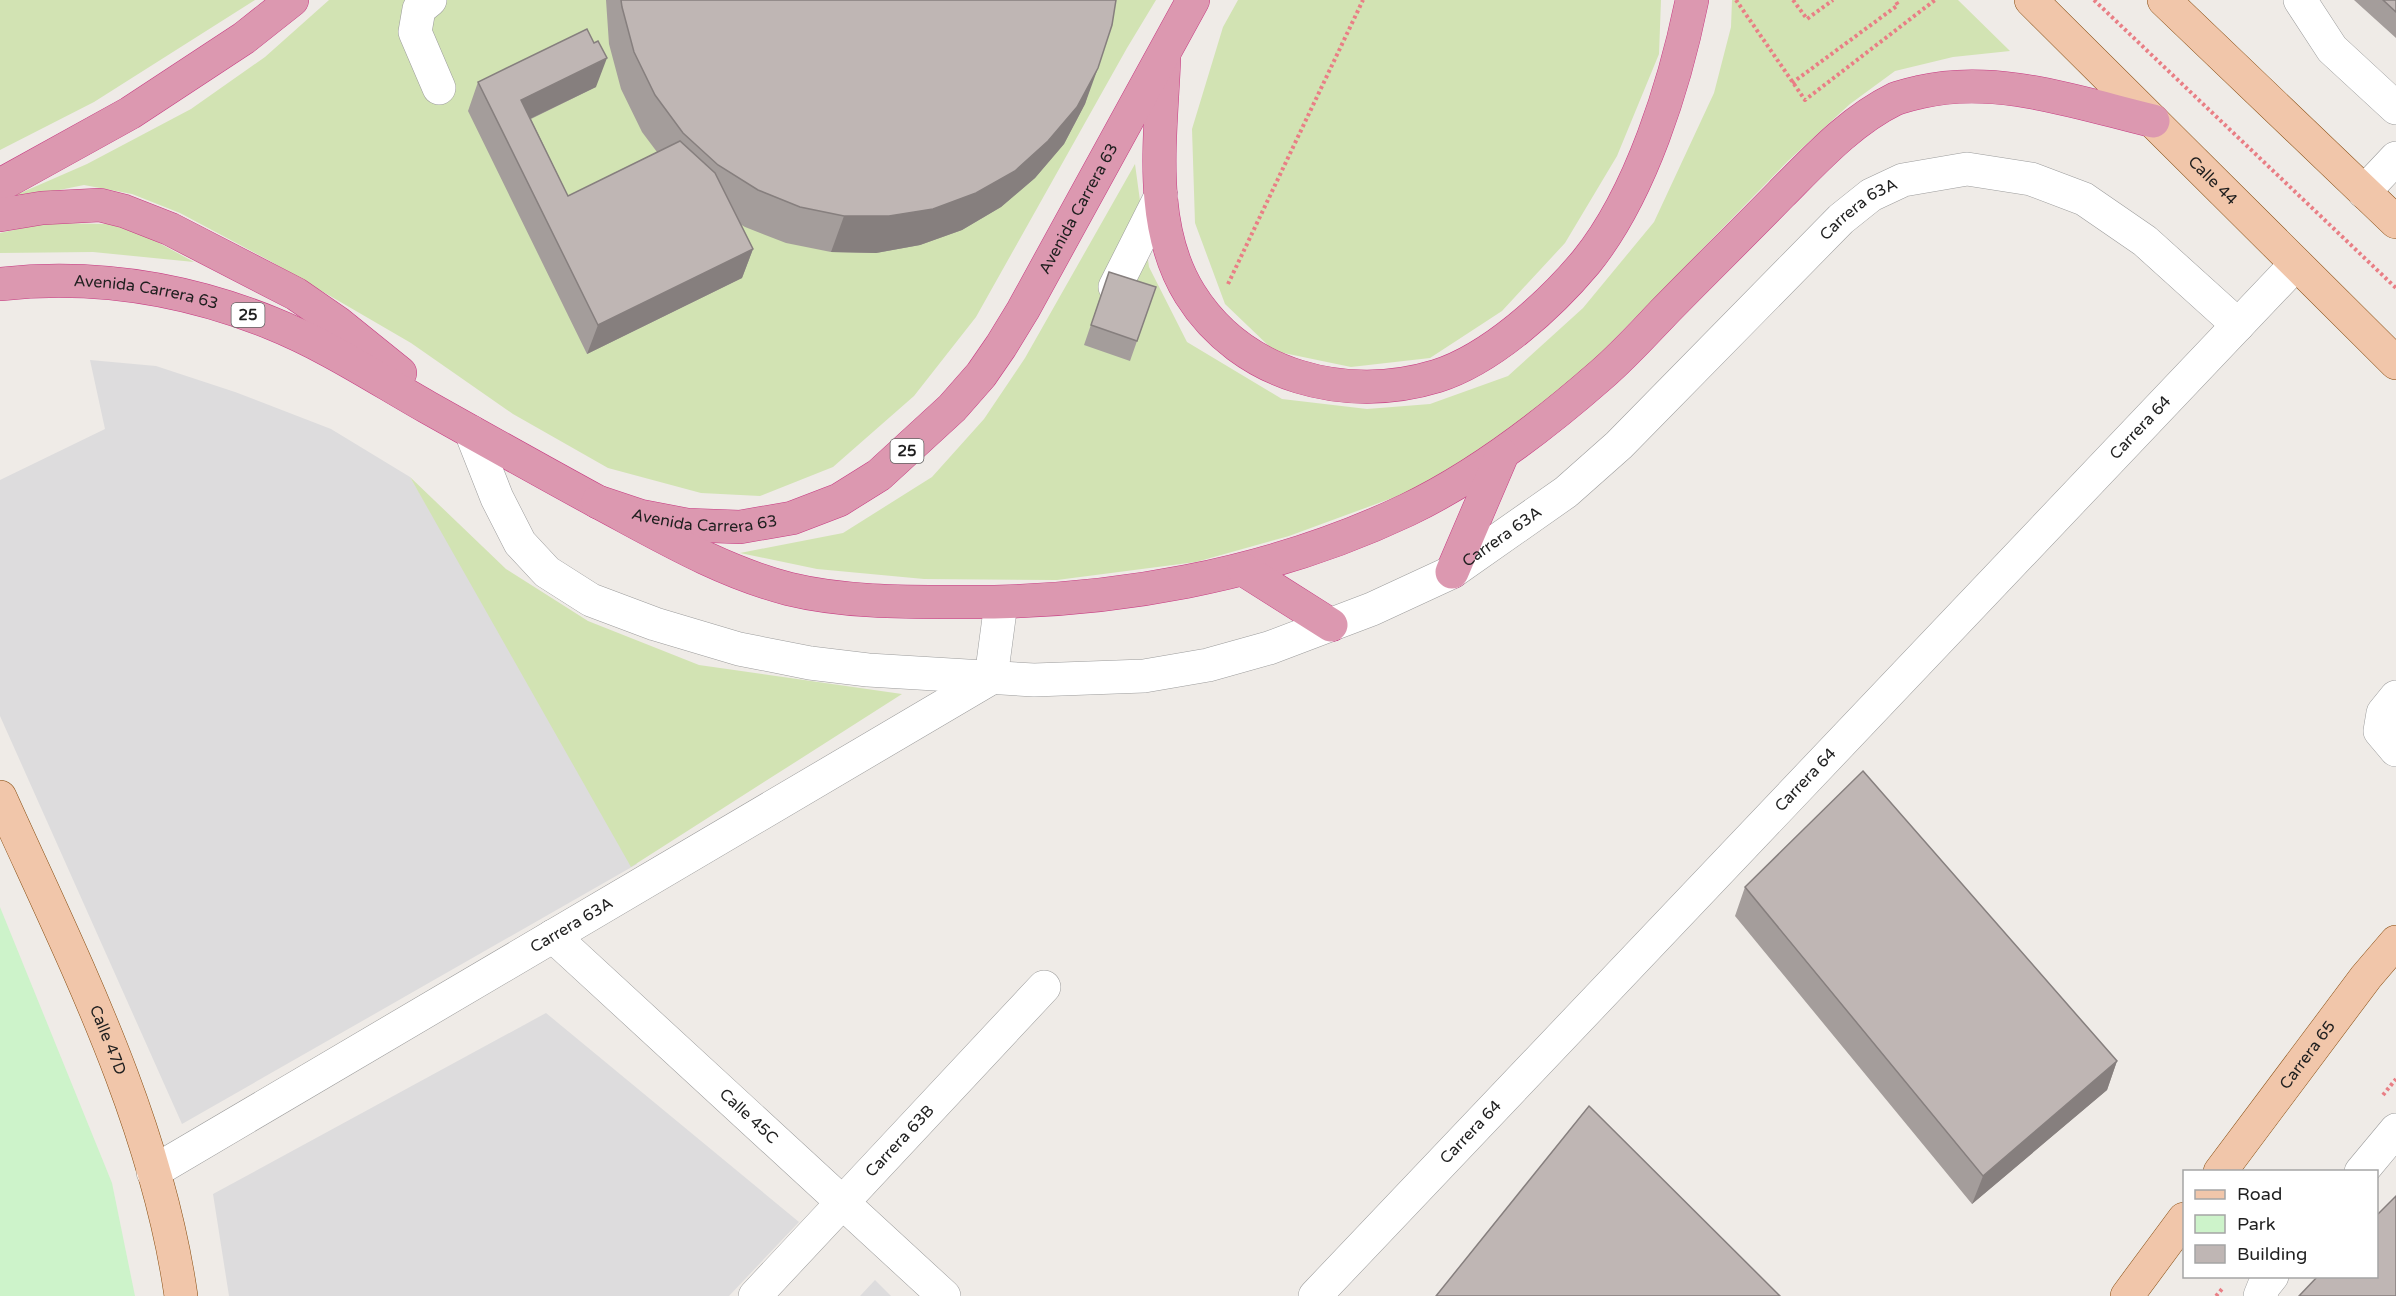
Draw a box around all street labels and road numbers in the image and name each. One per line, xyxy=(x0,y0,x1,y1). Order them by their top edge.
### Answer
street label: Avenida Carrera 63 xyxy=(1035,140,1123,278)
street label: Calle 44 xyxy=(2184,152,2241,209)
street label: Carrera 63A xyxy=(1816,174,1901,245)
street label: Avenida Carrera 63 xyxy=(73,271,221,314)
road number: 25 xyxy=(232,303,264,327)
street label: Carrera 64 xyxy=(2105,392,2175,464)
road number: 25 xyxy=(890,439,924,463)
street label: Carrera 63A xyxy=(1458,502,1546,572)
street label: Avenida Carrera 63 xyxy=(629,504,779,537)
street label: Carrera 64 xyxy=(1771,744,1841,816)
street label: Carrera 63A xyxy=(527,893,617,957)
street label: Calle 47D xyxy=(85,1002,131,1078)
street label: Carrera 65 xyxy=(2275,1017,2340,1093)
street label: Calle 45C xyxy=(715,1084,782,1148)
street label: Carrera 64 xyxy=(1436,1096,1506,1168)
street label: Carrera 63B xyxy=(861,1101,938,1182)

